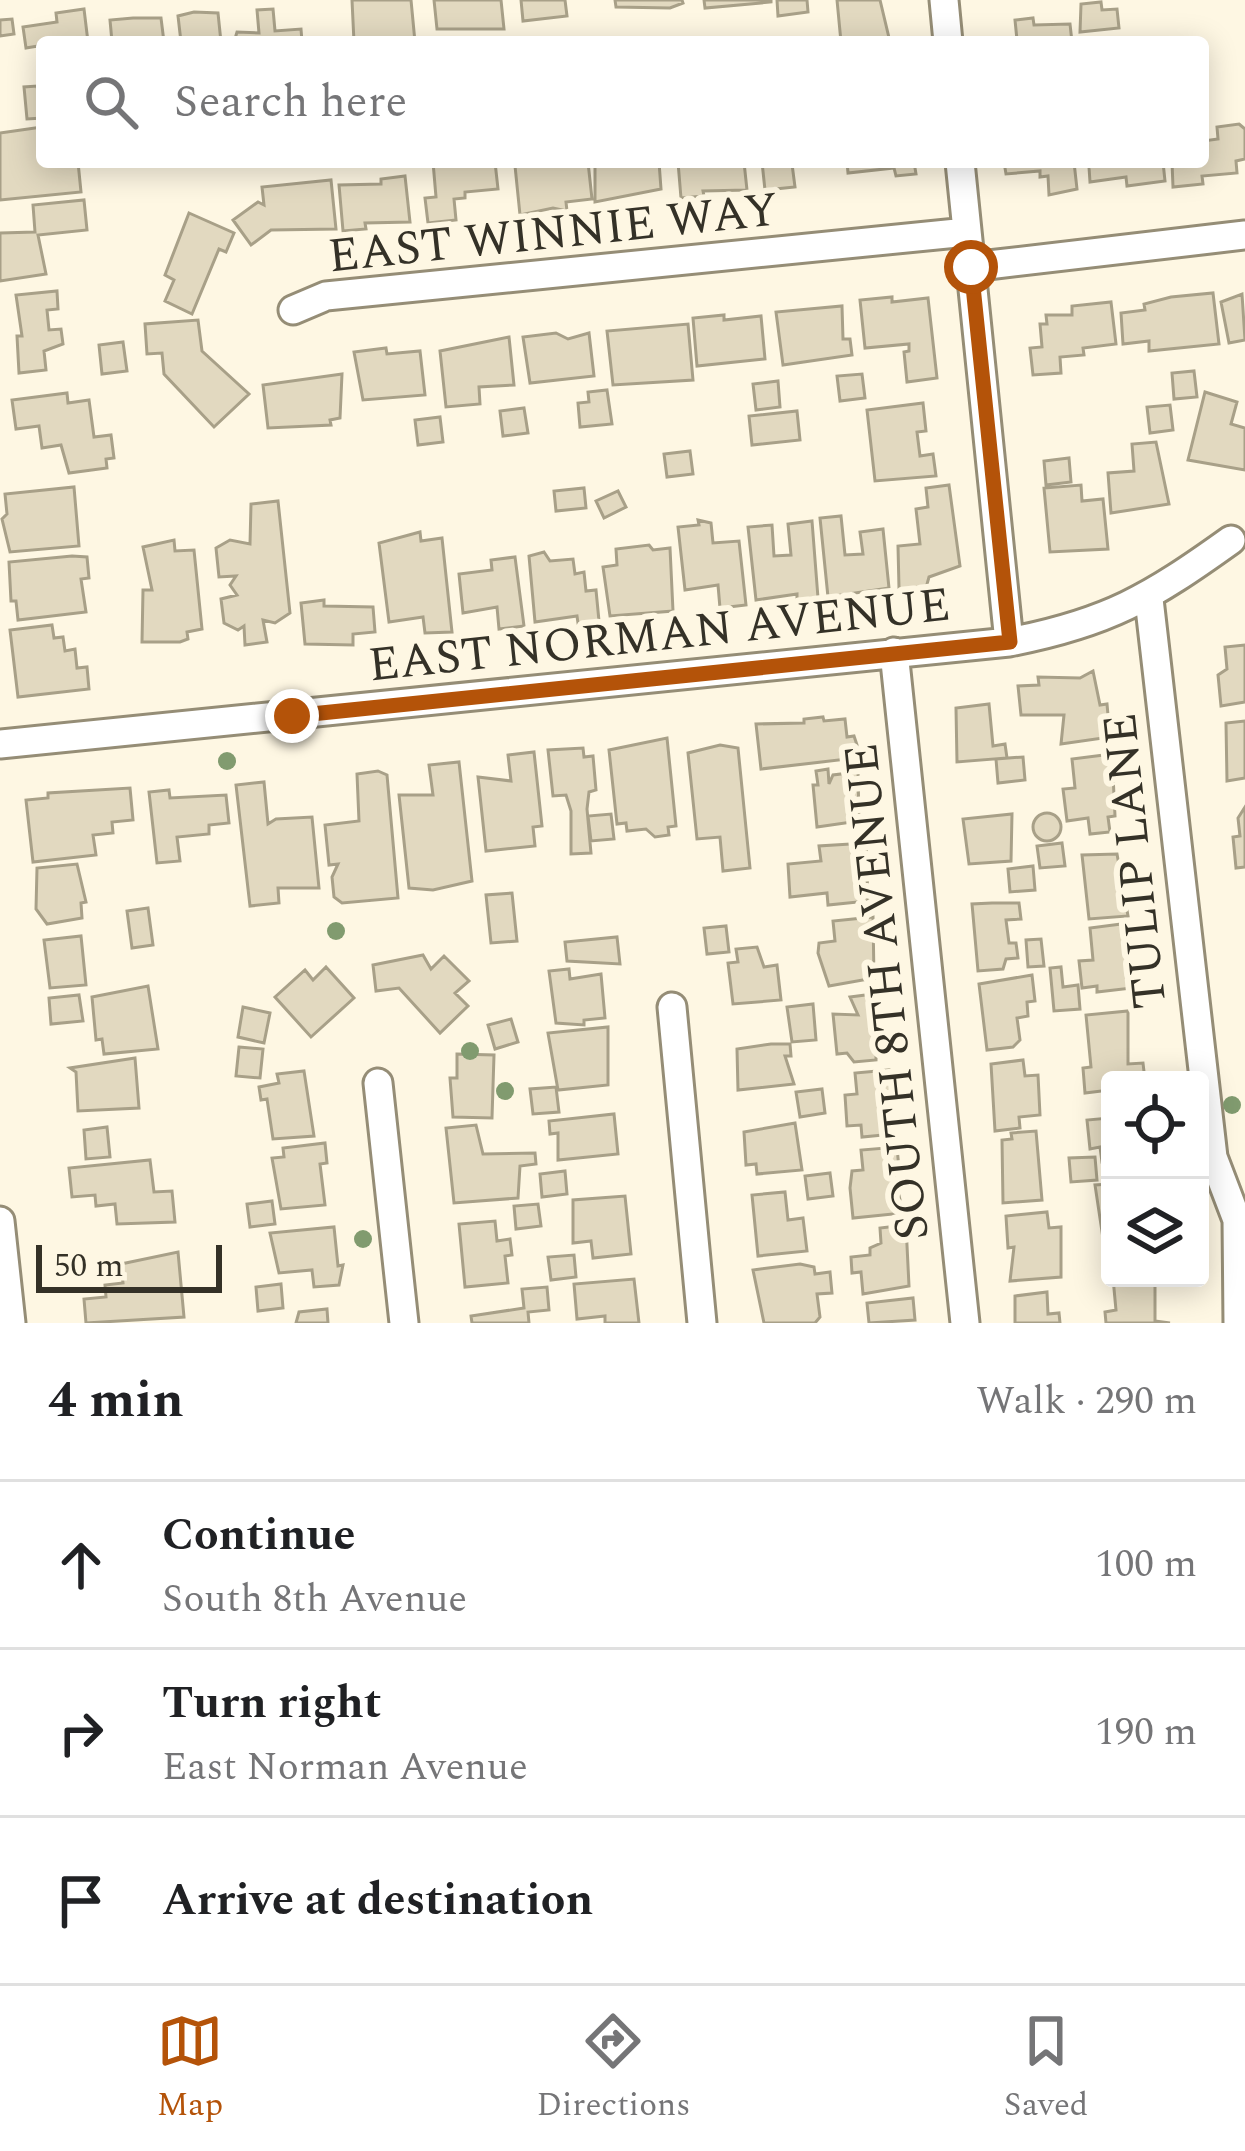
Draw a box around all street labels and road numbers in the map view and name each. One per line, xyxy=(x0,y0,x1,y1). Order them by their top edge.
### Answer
street label: EAST WINNIE WAY xyxy=(324,174,782,293)
street label: EAST NORMAN AVENUE xyxy=(365,569,954,702)
street label: TULIP LANE xyxy=(1084,709,1187,1012)
street label: SOUTH 8TH AVENUE xyxy=(825,740,950,1244)

